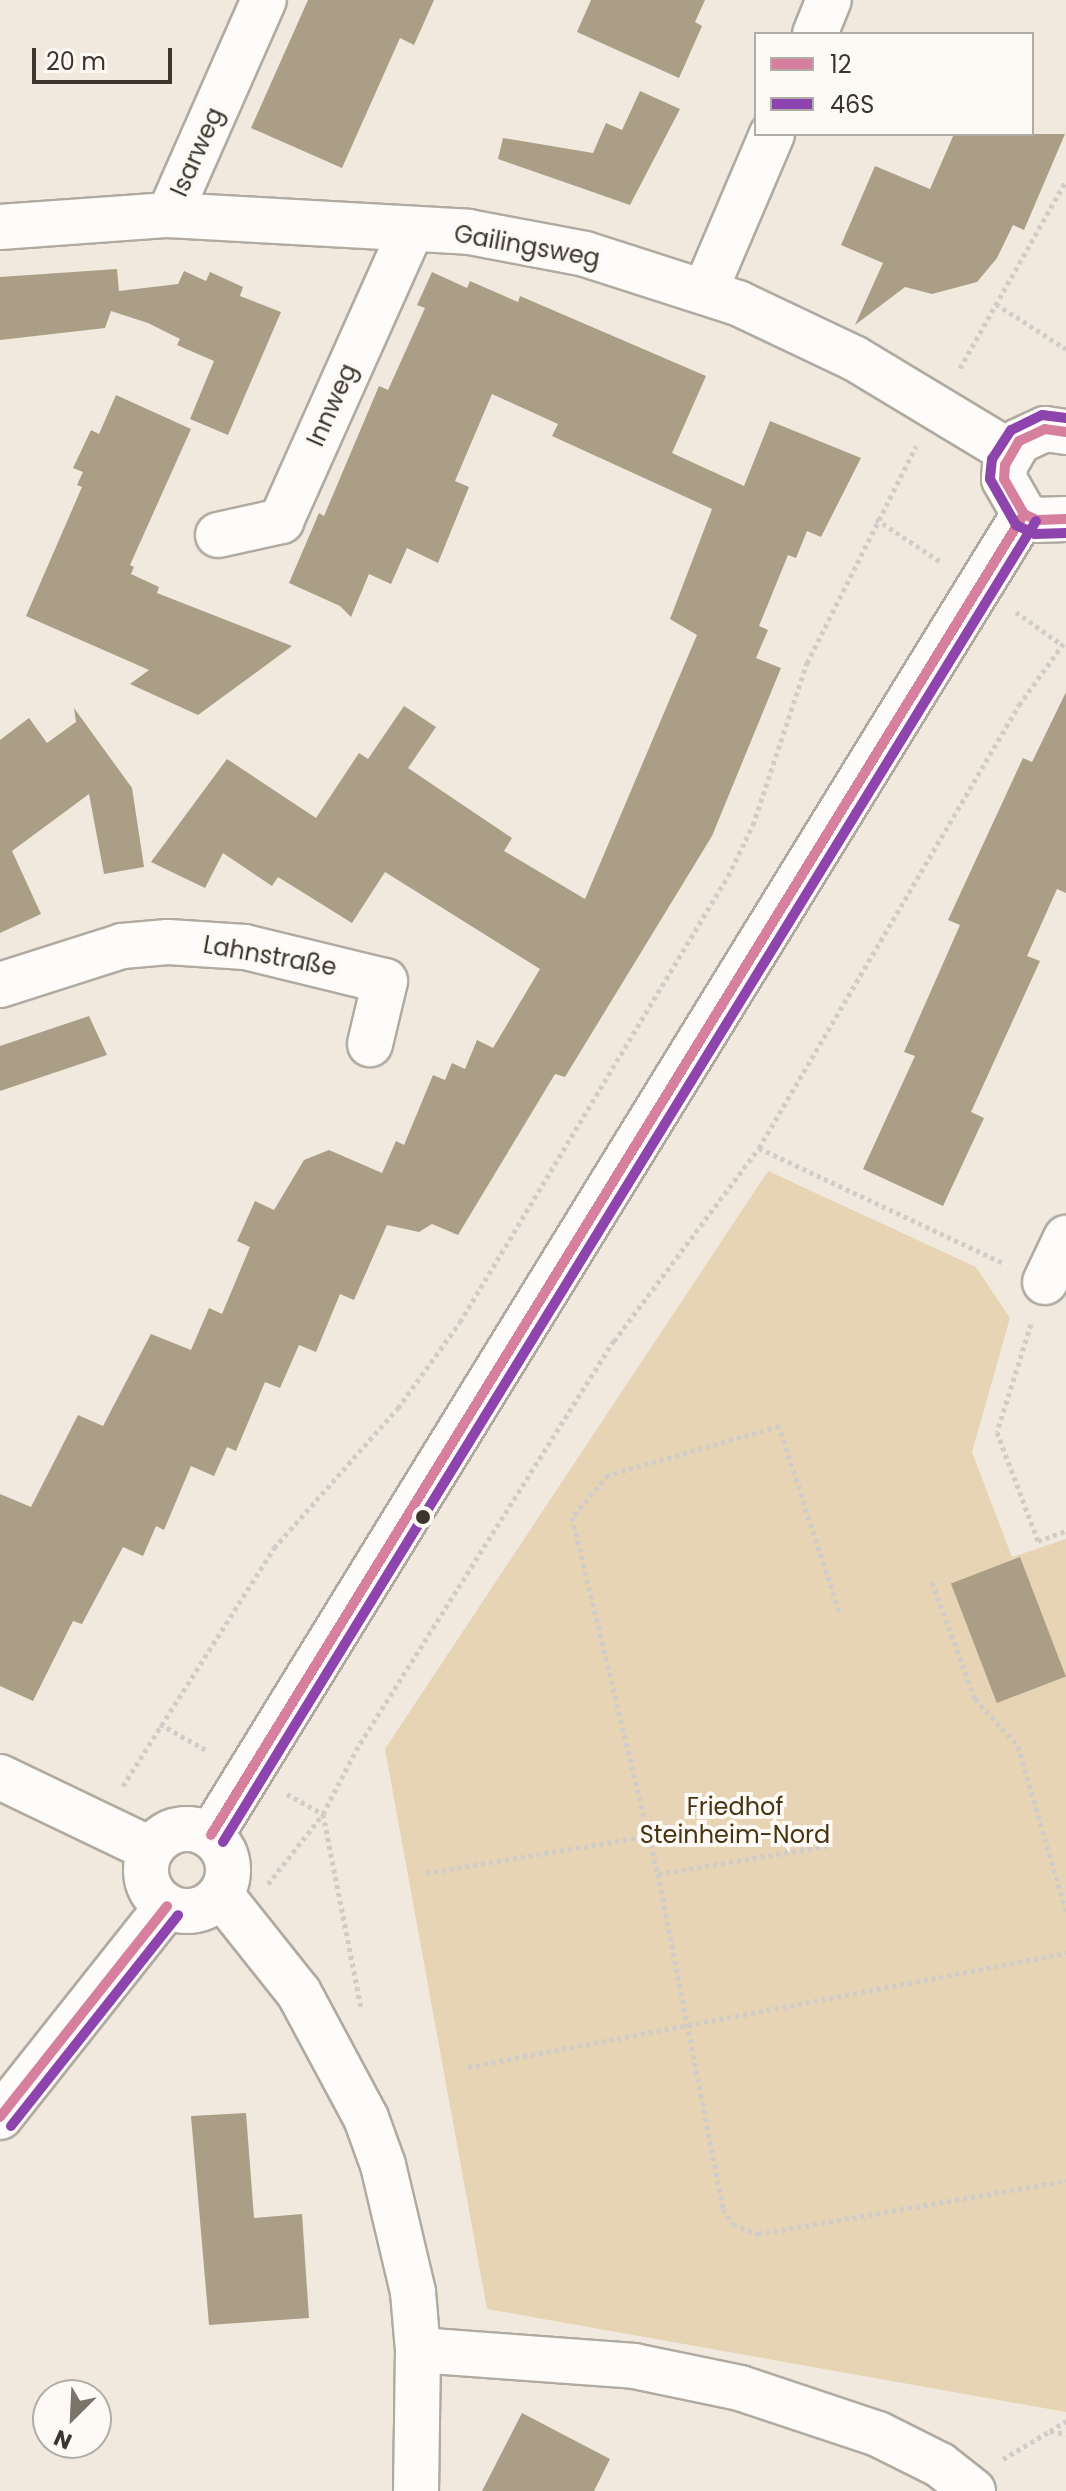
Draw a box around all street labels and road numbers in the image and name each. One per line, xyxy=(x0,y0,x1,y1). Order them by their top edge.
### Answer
street label: Isarweg xyxy=(165,103,229,201)
street label: Gailingsweg xyxy=(452,219,602,273)
street label: Innweg xyxy=(301,359,363,451)
street label: Lahnstraße xyxy=(201,930,339,982)

